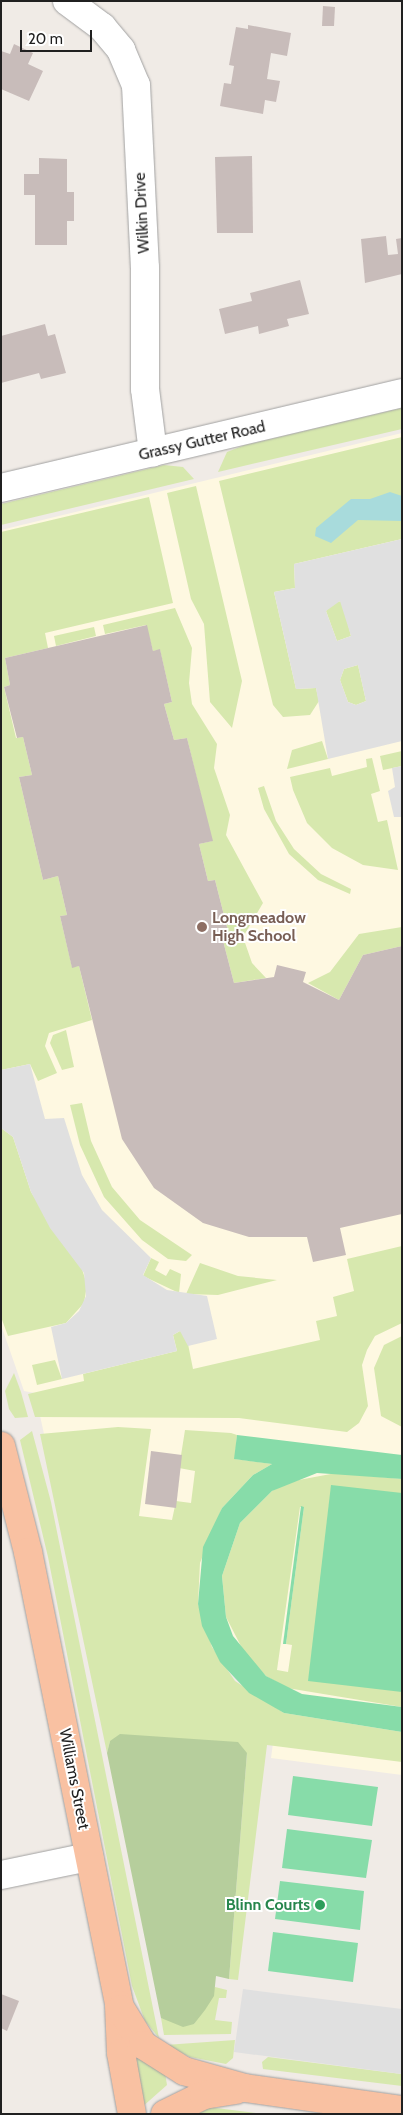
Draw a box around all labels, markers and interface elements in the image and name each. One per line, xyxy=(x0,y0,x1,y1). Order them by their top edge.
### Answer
scale bar xyxy=(22,20,95,52)
text: 20 m xyxy=(28,30,63,48)
street label: Wilkin Drive xyxy=(130,172,154,254)
street label: Grassy Gutter Road xyxy=(137,417,267,465)
place label: Longmeadow High School xyxy=(212,908,306,946)
marker: Longmeadow High School xyxy=(196,921,208,933)
street label: Williams Street xyxy=(55,1727,93,1831)
place label: Blinn Courts xyxy=(226,1895,310,1915)
marker: Blinn Courts xyxy=(314,1899,326,1911)

